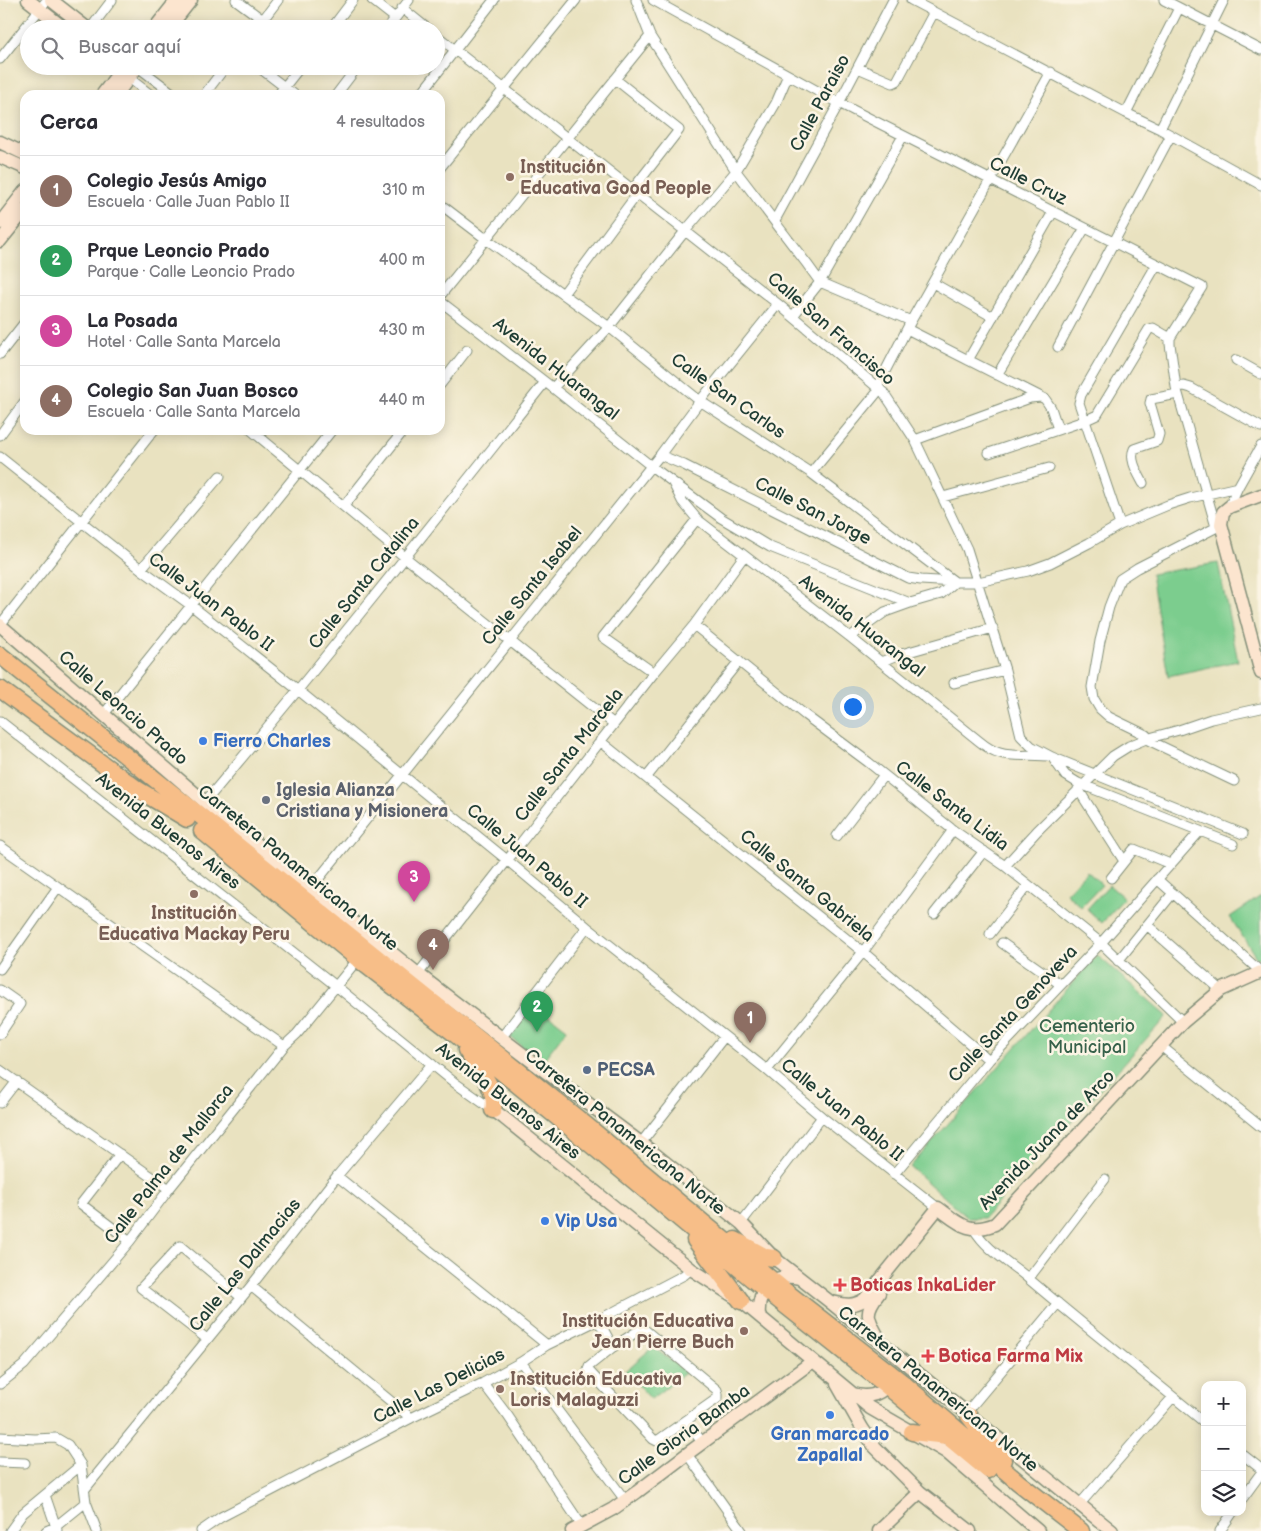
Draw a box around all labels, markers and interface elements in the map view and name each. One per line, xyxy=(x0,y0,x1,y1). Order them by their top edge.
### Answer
search box xyxy=(20,20,445,75)
icon: search xyxy=(38,34,66,62)
text: Buscar aquí xyxy=(78,36,181,59)
street label: Calle Paraiso xyxy=(786,51,854,155)
text: Cerca xyxy=(40,110,98,135)
text: 4 resultados xyxy=(336,113,425,132)
street label: Calle Cruz xyxy=(986,152,1071,210)
place label: Institución Educativa Good People xyxy=(520,157,711,199)
text: Colegio Jesús Amigo xyxy=(87,170,267,193)
marker: Institución Educativa Good People xyxy=(504,171,516,183)
text: 1 xyxy=(53,181,59,200)
text: 310 m xyxy=(382,181,425,200)
text: Escuela · Calle Juan Pablo II xyxy=(87,193,290,212)
text: Prque Leoncio Prado xyxy=(87,240,270,263)
text: 2 xyxy=(51,251,61,270)
text: 400 m xyxy=(379,251,425,270)
text: Parque · Calle Leoncio Prado xyxy=(87,263,295,282)
street label: Calle San Francisco xyxy=(763,268,899,390)
text: La Posada xyxy=(87,310,178,333)
street label: Avenida Huarangal xyxy=(489,313,623,425)
text: 3 xyxy=(51,321,61,340)
text: 430 m xyxy=(378,321,425,340)
text: Hotel · Calle Santa Marcela xyxy=(87,333,281,352)
street label: Calle San Carlos xyxy=(667,349,789,443)
text: Colegio San Juan Bosco xyxy=(87,380,298,403)
text: 4 xyxy=(51,391,61,410)
text: 440 m xyxy=(379,391,425,410)
text: Escuela · Calle Santa Marcela xyxy=(87,403,301,422)
street label: Calle San Jorge xyxy=(751,473,875,549)
street label: Calle Santa Catalina xyxy=(304,513,424,653)
street label: Calle Santa Isabel xyxy=(478,522,586,650)
street label: Calle Juan Pablo II xyxy=(144,548,278,656)
street label: Avenida Huarangal xyxy=(795,570,929,682)
street label: Calle Leoncio Prado xyxy=(54,646,192,770)
street label: Calle Santa Marcela xyxy=(510,684,628,826)
your location xyxy=(840,694,866,720)
place label: Fierro Charles xyxy=(213,731,331,752)
marker: Fierro Charles xyxy=(197,735,209,747)
street label: Calle Santa Lidia xyxy=(891,757,1013,855)
street label: Avenida Buenos Aires xyxy=(92,768,244,894)
place label: Iglesia Alianza Cristiana y Misionera xyxy=(276,780,448,822)
street label: Carretera Panamericana Norte xyxy=(194,781,403,956)
marker: Iglesia Alianza Cristiana y Misionera xyxy=(260,794,272,806)
street label: Calle Juan Pablo II xyxy=(462,799,592,913)
street label: Calle Santa Gabriela xyxy=(736,825,878,947)
pin: 3 xyxy=(398,861,430,902)
marker: Institución Educativa Mackay Peru xyxy=(188,888,200,900)
place label: Institución Educativa Mackay Peru xyxy=(98,903,290,945)
pin: 4 xyxy=(417,929,449,970)
street label: Calle Santa Genoveva xyxy=(944,941,1082,1087)
pin: 2 xyxy=(521,991,553,1032)
pin: 1 xyxy=(734,1002,766,1043)
park label: Cementerio Municipal xyxy=(1039,1016,1135,1058)
street label: Avenida Buenos Aires xyxy=(432,1038,584,1164)
street label: Carretera Panamericana Norte xyxy=(521,1045,730,1220)
street label: Calle Juan Pablo II xyxy=(777,1054,907,1166)
place label: PECSA xyxy=(597,1060,656,1081)
marker: PECSA xyxy=(581,1064,593,1076)
street label: Avenida Juana de Arco xyxy=(975,1066,1119,1214)
street label: Calle Palma de Mallorca xyxy=(100,1080,238,1248)
street label: Calle Las Dalmacias xyxy=(185,1194,305,1336)
place label: Vip Usa xyxy=(555,1211,618,1232)
marker: Vip Usa xyxy=(539,1215,551,1227)
place label: Boticas InkaLider xyxy=(850,1275,996,1296)
marker: Boticas InkaLider xyxy=(834,1279,846,1291)
street label: Carretera Panamericana Norte xyxy=(834,1302,1043,1477)
place label: Institución Educativa Jean Pierre Buch xyxy=(562,1311,734,1353)
marker: Institución Educativa Jean Pierre Buch xyxy=(738,1325,750,1337)
street label: Calle Las Delicias xyxy=(370,1344,508,1428)
place label: Botica Farma Mix xyxy=(938,1346,1083,1367)
marker: Botica Farma Mix xyxy=(922,1350,934,1362)
place label: Institución Educativa Loris Malaguzzi xyxy=(510,1369,682,1411)
street label: Calle Gloria Bamba xyxy=(614,1380,754,1490)
map controls xyxy=(1201,1381,1246,1516)
button: + xyxy=(1201,1381,1246,1426)
marker: Institución Educativa Loris Malaguzzi xyxy=(494,1383,506,1395)
marker: Gran marcado Zapallal xyxy=(824,1409,836,1421)
place label: Gran marcado Zapallal xyxy=(771,1424,889,1466)
button: − xyxy=(1201,1426,1246,1471)
button: layers xyxy=(1201,1471,1246,1516)

